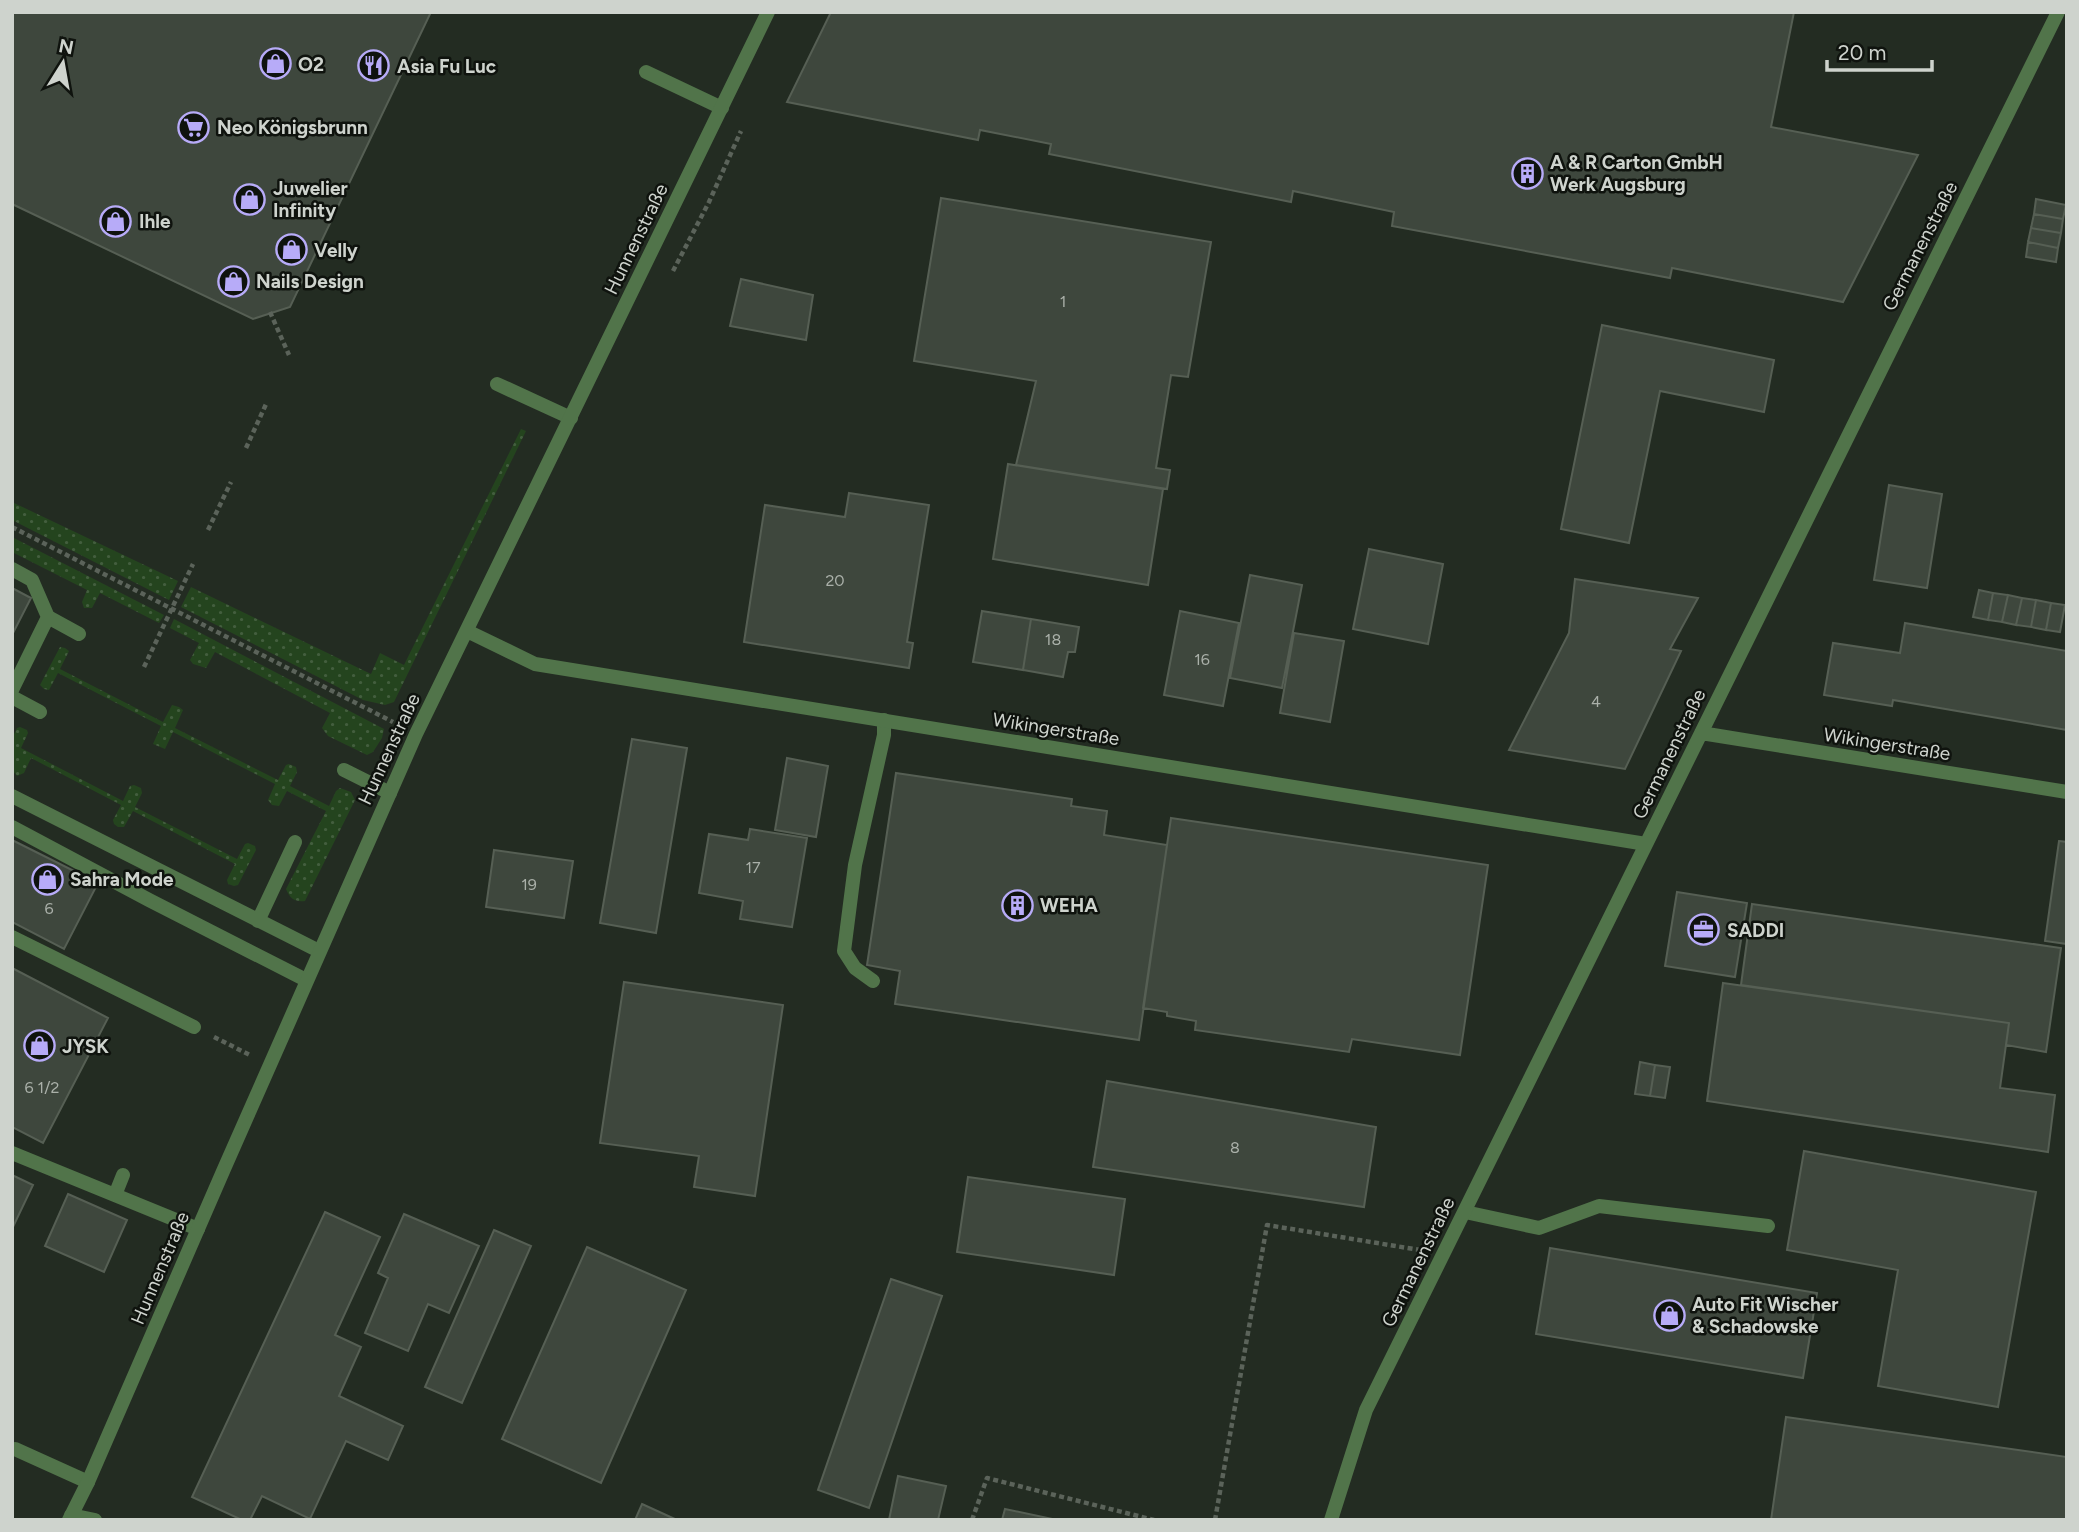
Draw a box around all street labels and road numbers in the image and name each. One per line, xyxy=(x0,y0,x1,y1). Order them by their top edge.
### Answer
street label: Germanenstraße xyxy=(1878,178,1962,314)
street label: Hunnenstraße xyxy=(599,180,673,298)
street label: Germanenstraße xyxy=(1628,685,1710,823)
street label: Hunnenstraße xyxy=(353,690,425,808)
street label: Wikingerstraße xyxy=(991,708,1121,750)
street label: Wikingerstraße xyxy=(1822,723,1952,765)
street label: Germanenstraße xyxy=(1377,1193,1459,1331)
street label: Hunnenstraße xyxy=(126,1208,194,1328)

